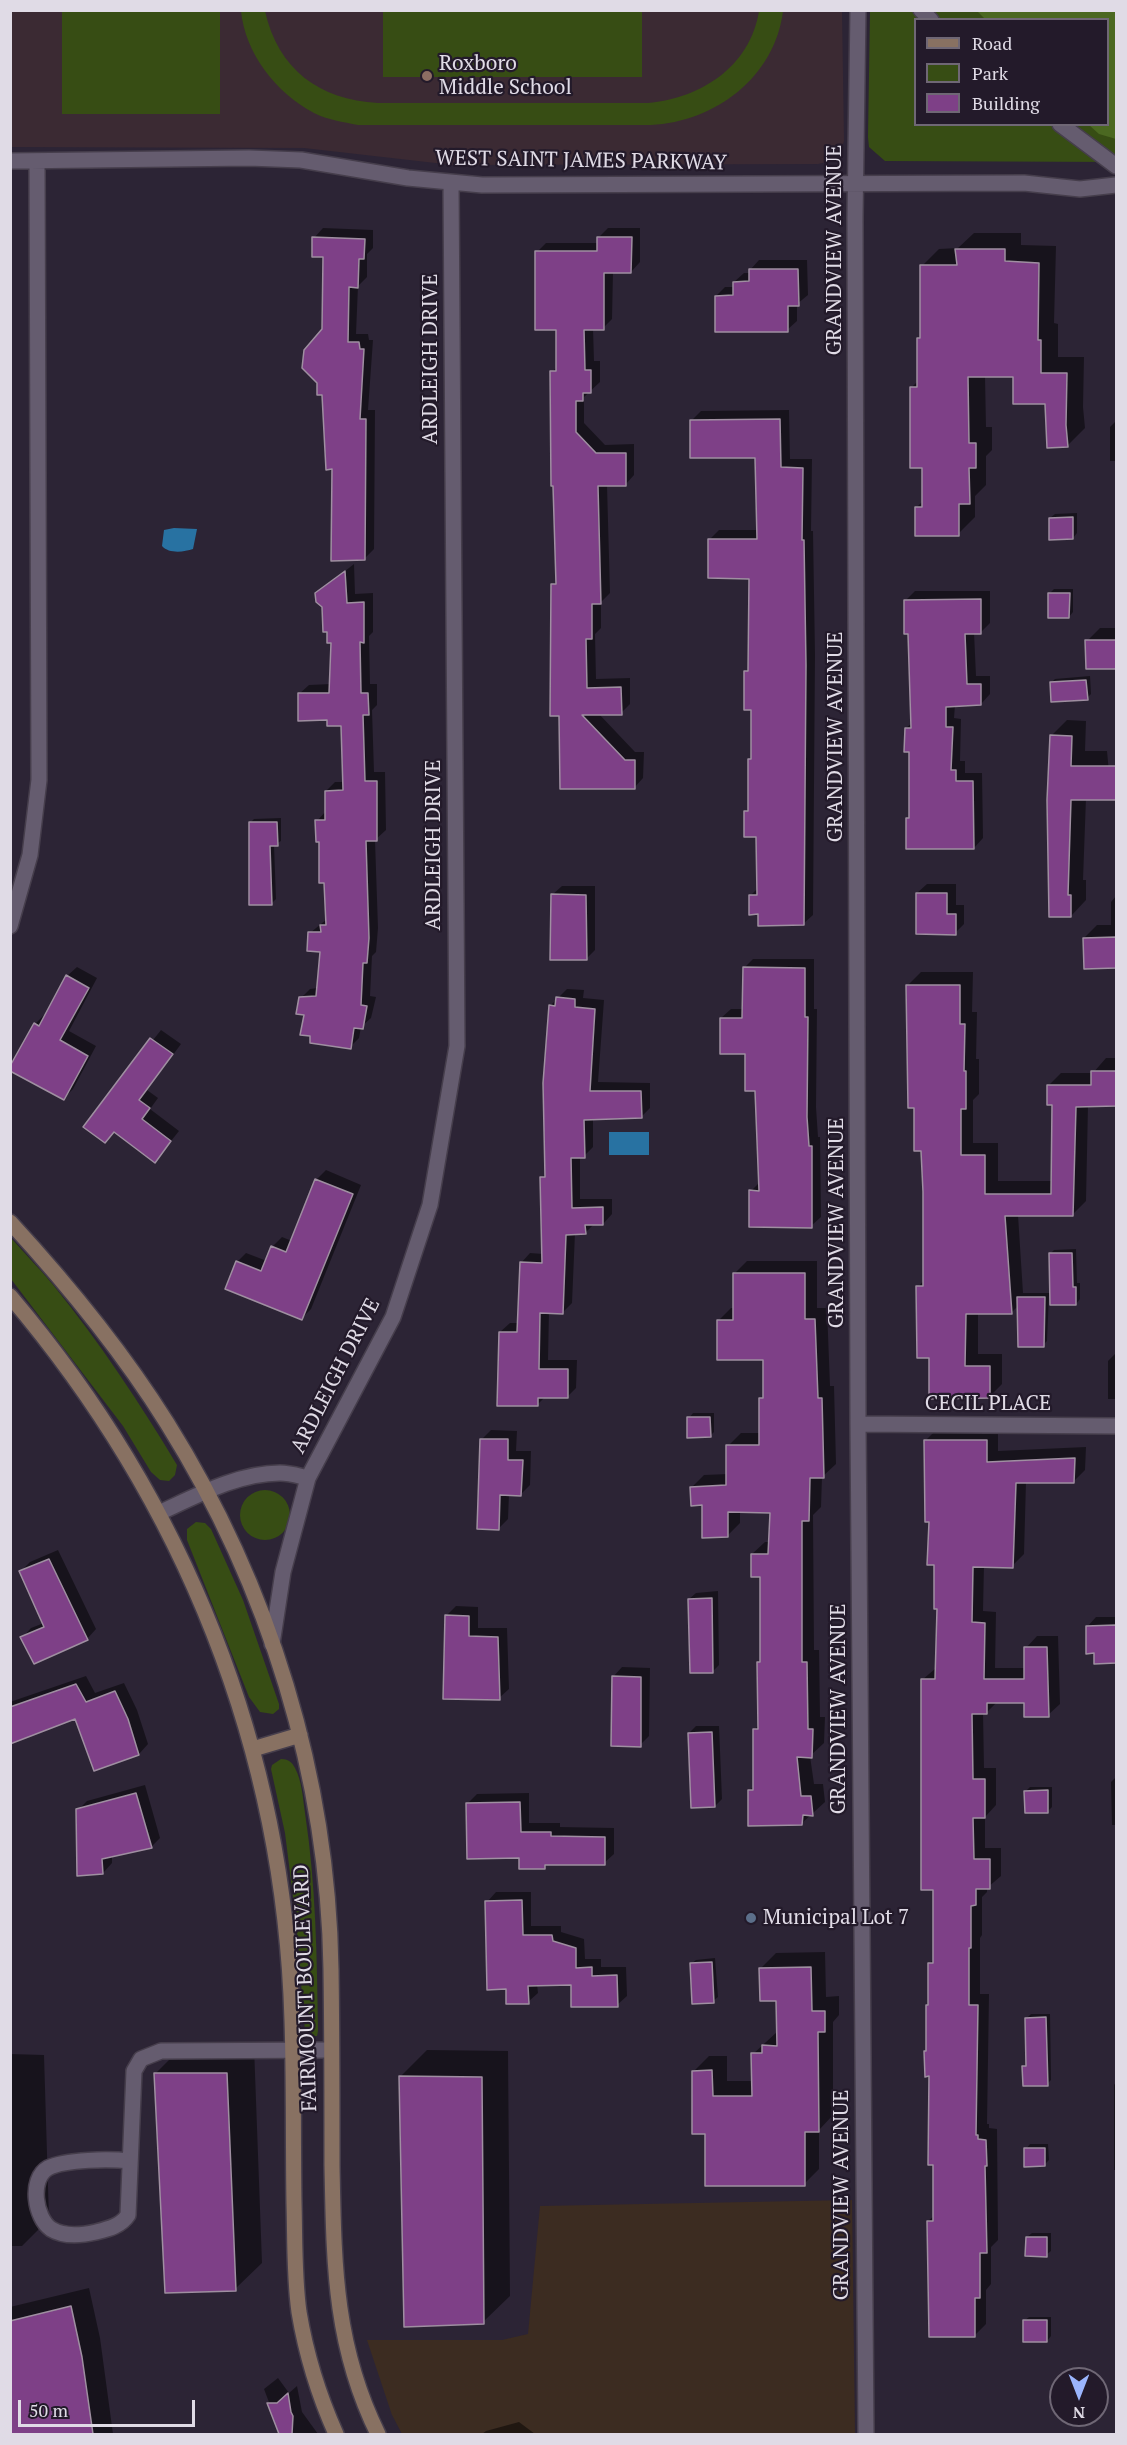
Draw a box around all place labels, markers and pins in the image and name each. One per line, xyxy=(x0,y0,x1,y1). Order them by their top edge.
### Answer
place label: Roxboro Middle School xyxy=(439,51,572,101)
marker: Roxboro Middle School xyxy=(420,69,434,83)
place label: Municipal Lot 7 xyxy=(763,1905,909,1931)
marker: Municipal Lot 7 xyxy=(744,1911,758,1925)

